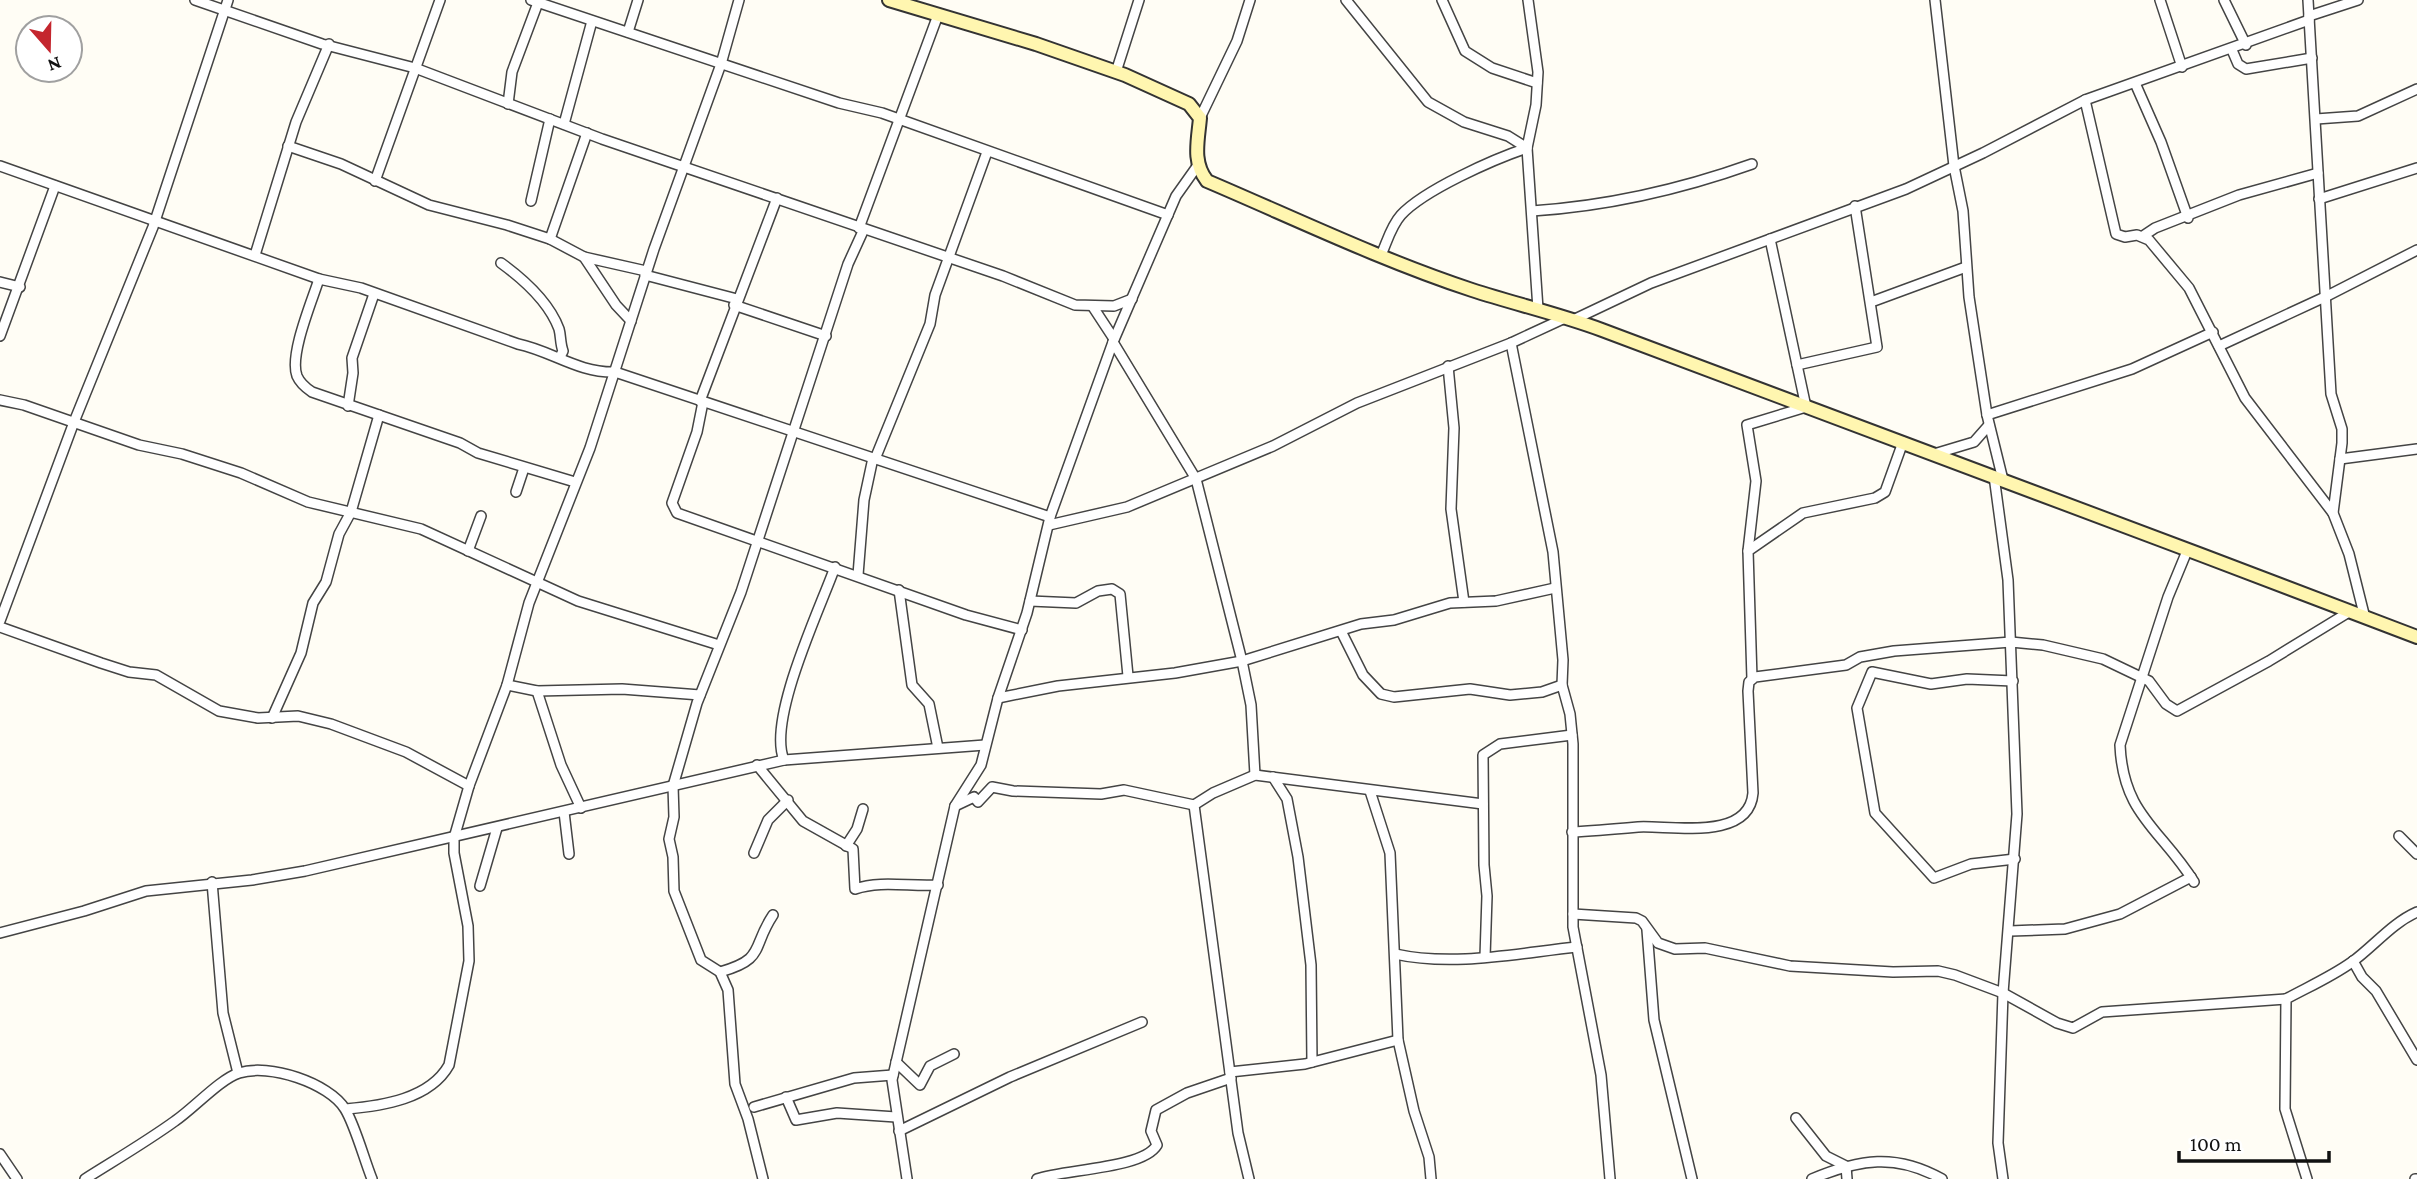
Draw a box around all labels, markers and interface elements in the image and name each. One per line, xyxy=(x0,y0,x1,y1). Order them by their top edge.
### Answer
north arrow xyxy=(14,14,84,84)
text: N xyxy=(45,52,64,77)
scale bar xyxy=(2179,1120,2330,1164)
text: 100 m xyxy=(2190,1132,2242,1156)

